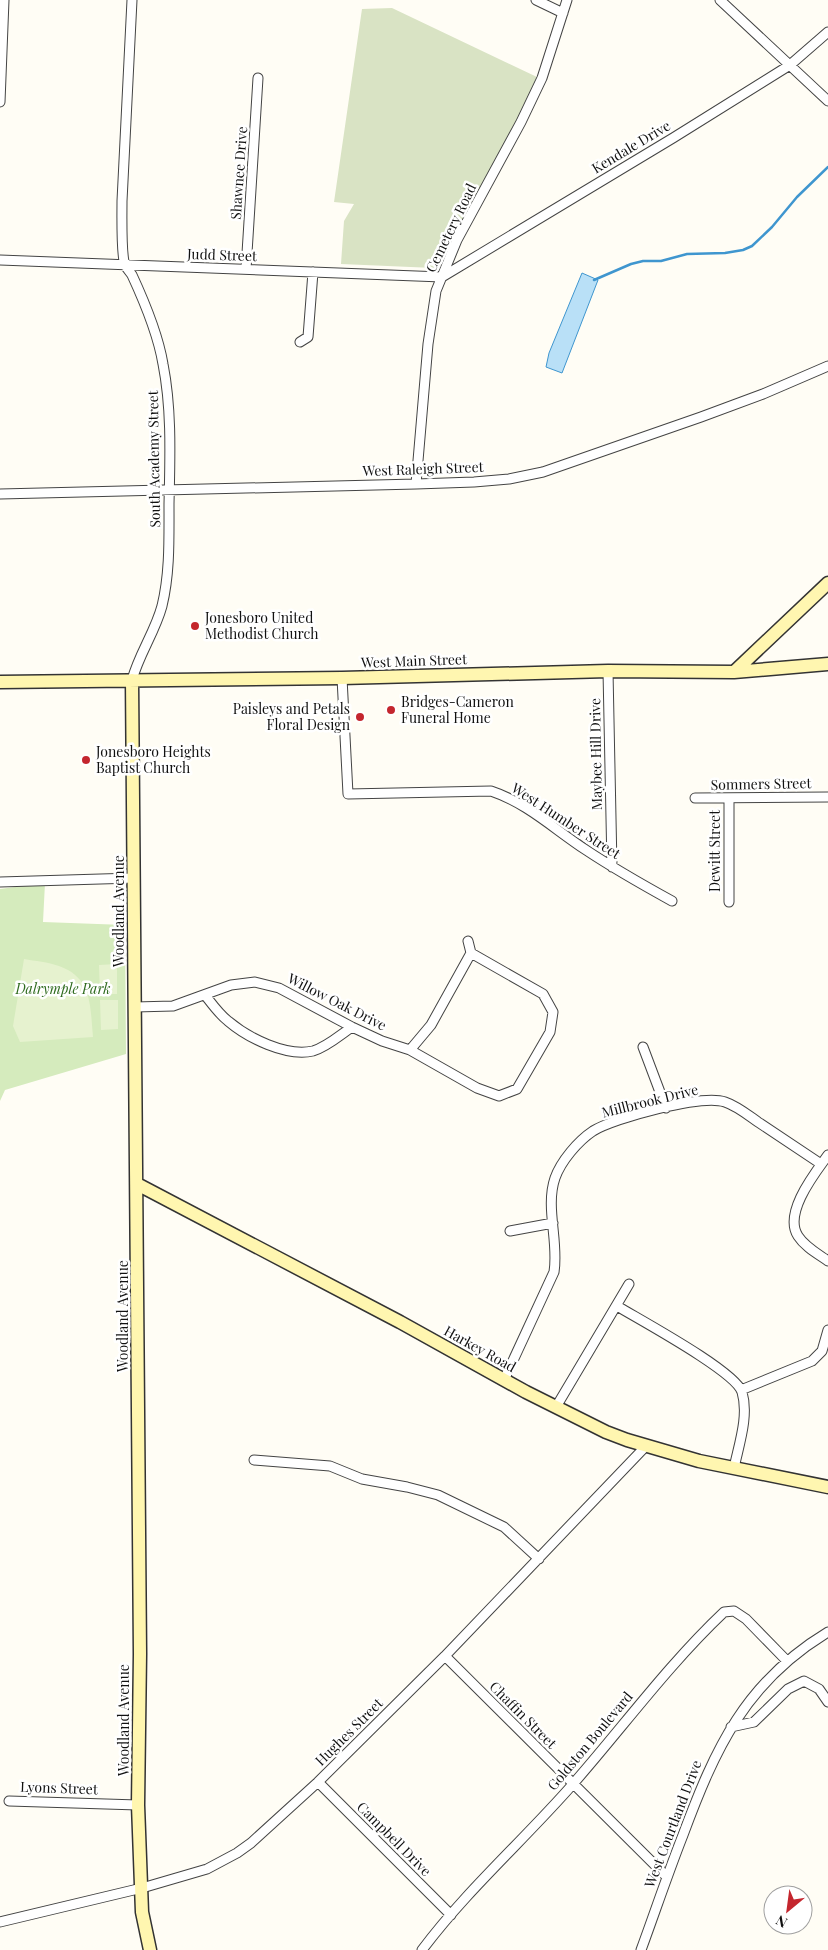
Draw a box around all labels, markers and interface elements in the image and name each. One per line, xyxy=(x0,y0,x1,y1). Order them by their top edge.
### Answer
street label: Kendale Drive xyxy=(588,116,674,177)
street label: Shawnee Drive xyxy=(226,126,251,220)
street label: Cemetery Road xyxy=(421,180,480,275)
street label: Judd Street xyxy=(186,244,258,265)
street label: South Academy Street xyxy=(143,389,164,528)
street label: West Raleigh Street xyxy=(361,457,485,480)
place label: Jonesboro United Methodist Church xyxy=(204,608,319,643)
marker: Jonesboro United Methodist Church xyxy=(189,620,201,632)
street label: West Main Street xyxy=(360,649,468,672)
place label: Bridges-Cameron Funeral Home xyxy=(401,692,514,727)
street label: Maybee Hill Drive xyxy=(585,698,606,810)
place label: Paisleys and Petals Floral Design xyxy=(233,699,351,734)
marker: Bridges-Cameron Funeral Home xyxy=(385,704,397,716)
marker: Paisleys and Petals Floral Design xyxy=(354,711,366,723)
place label: Jonesboro Heights Baptist Church xyxy=(95,742,211,777)
marker: Jonesboro Heights Baptist Church xyxy=(80,754,92,766)
street label: Sommers Street xyxy=(710,773,813,794)
street label: West Humber Street xyxy=(507,778,625,863)
street label: Dewitt Street xyxy=(705,809,724,892)
street label: Woodland Avenue xyxy=(109,855,128,968)
street label: Willow Oak Drive xyxy=(284,968,390,1035)
park label: Dalrymple Park xyxy=(14,979,111,998)
street label: Millbrook Drive xyxy=(600,1079,700,1122)
street label: Woodland Avenue xyxy=(113,1260,132,1373)
street label: Harkey Road xyxy=(441,1321,520,1376)
street label: Woodland Avenue xyxy=(114,1664,133,1777)
street label: Chaffin Street xyxy=(486,1677,562,1753)
street label: Goldston Boulevard xyxy=(543,1687,637,1794)
street label: Hughes Street xyxy=(311,1693,387,1770)
street label: West Courtland Drive xyxy=(639,1757,706,1891)
street label: Lyons Street xyxy=(20,1777,99,1798)
street label: Campbell Drive xyxy=(353,1797,436,1880)
north arrow xyxy=(763,1885,813,1935)
text: N xyxy=(772,1911,790,1933)

